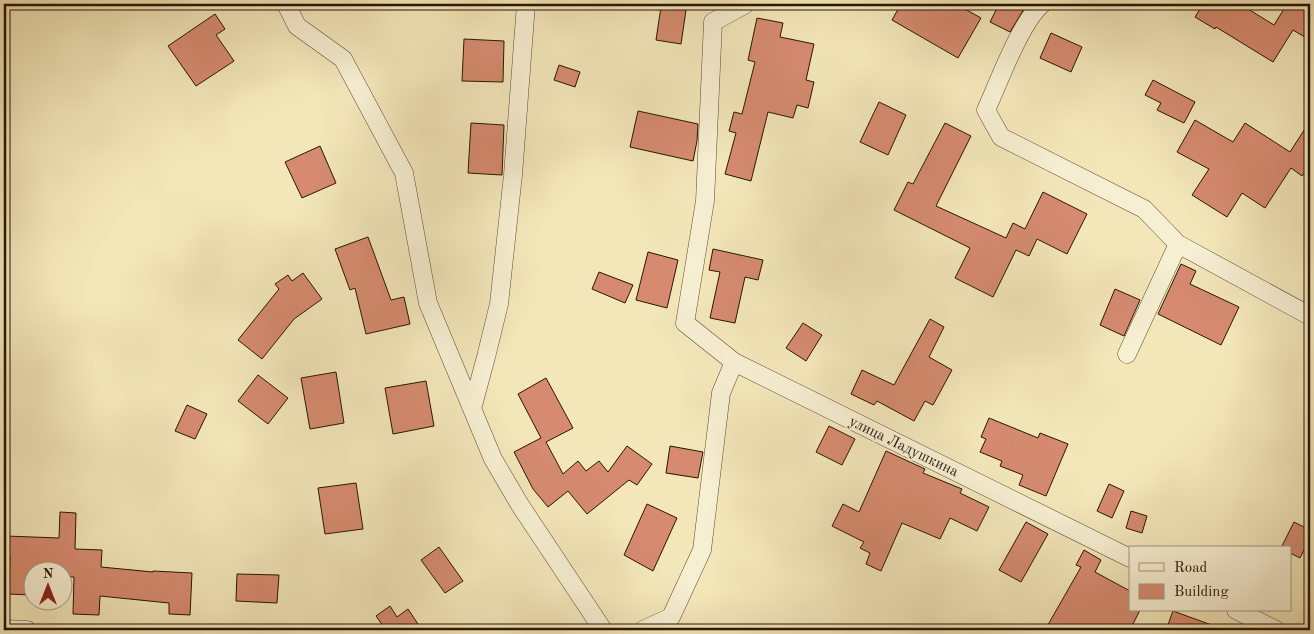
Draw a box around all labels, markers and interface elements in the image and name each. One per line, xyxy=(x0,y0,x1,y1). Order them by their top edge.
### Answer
street label: улица Ладушкина xyxy=(846,414,961,481)
legend xyxy=(1129,546,1292,612)
text: Road xyxy=(1174,561,1208,576)
north arrow xyxy=(22,562,72,612)
text: N xyxy=(43,567,54,581)
text: Building xyxy=(1174,585,1229,600)

